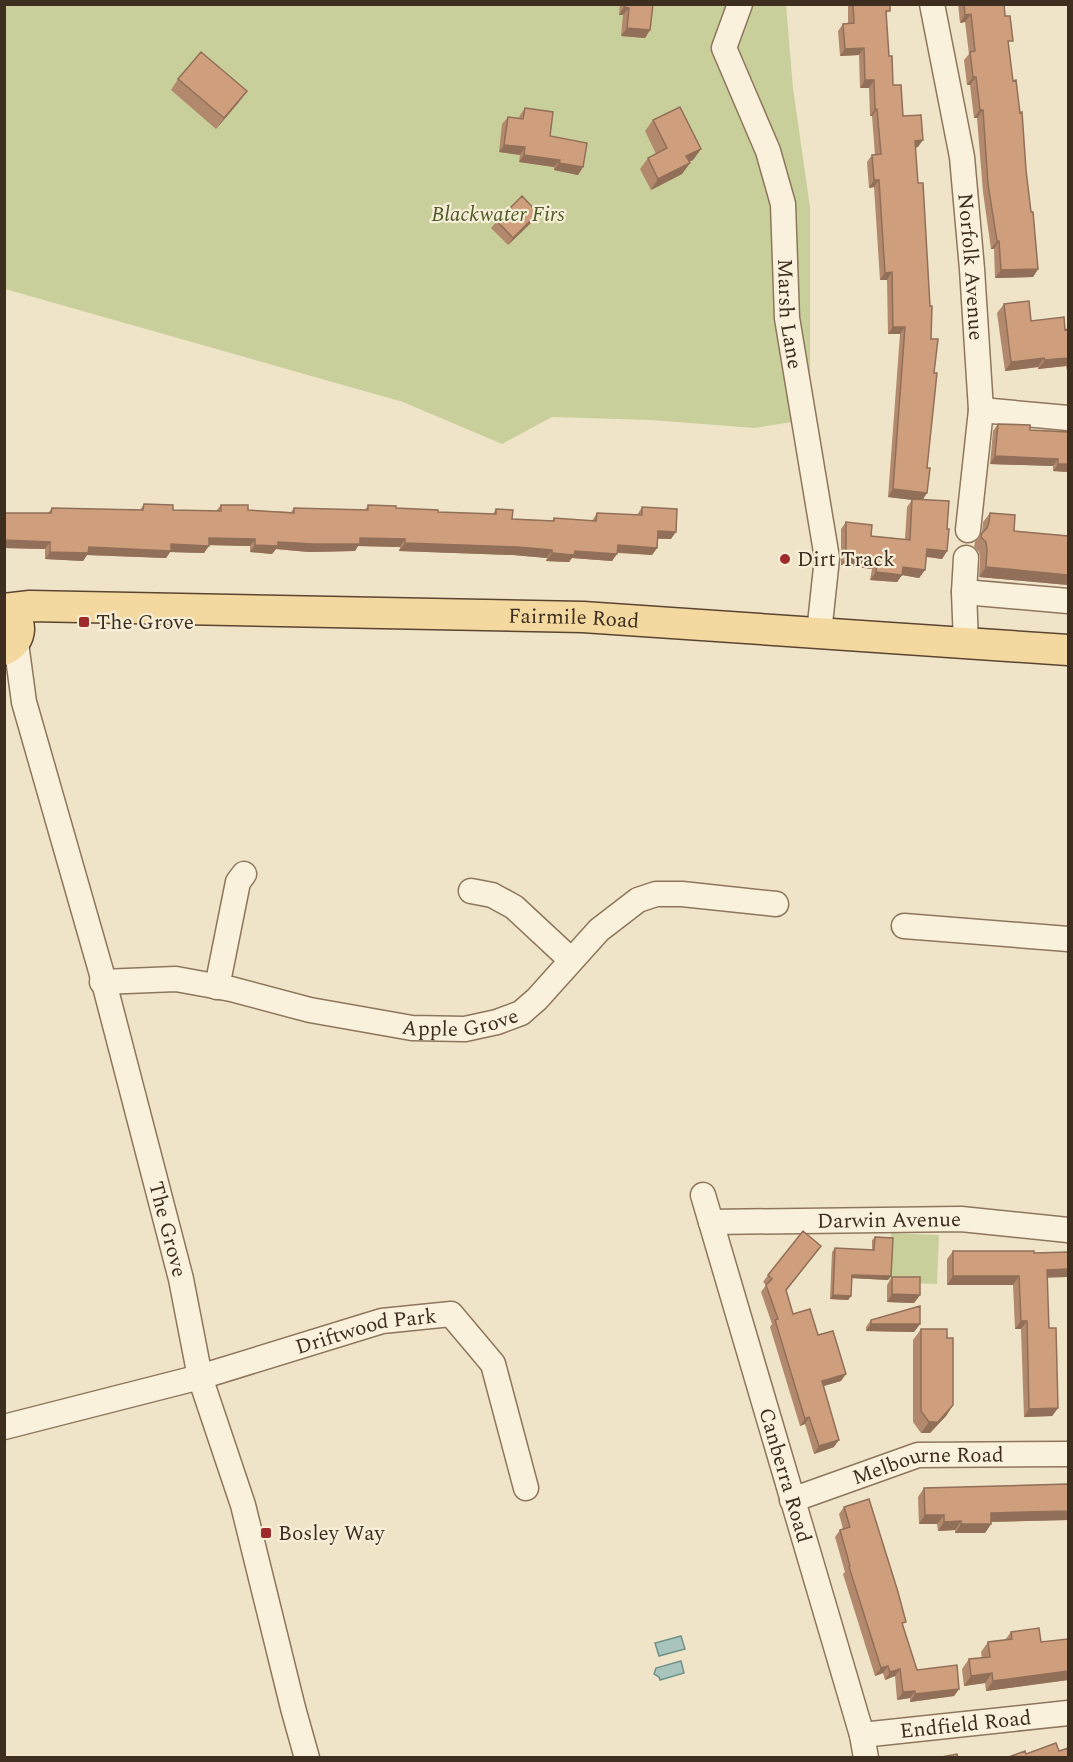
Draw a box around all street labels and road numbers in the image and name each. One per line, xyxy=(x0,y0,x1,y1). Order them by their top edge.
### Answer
street label: Norfolk Avenue xyxy=(948,192,992,341)
street label: Marsh Lane xyxy=(768,258,810,372)
street label: Fairmile Road xyxy=(508,601,640,638)
street label: Apple Grove xyxy=(399,1000,523,1046)
street label: The Grove xyxy=(139,1178,195,1281)
street label: Darwin Avenue xyxy=(817,1204,961,1238)
street label: Driftwood Park xyxy=(291,1301,438,1364)
street label: Canberra Road xyxy=(749,1404,820,1547)
street label: Melbourne Road xyxy=(848,1439,1004,1494)
street label: Endfield Road xyxy=(898,1702,1033,1748)

